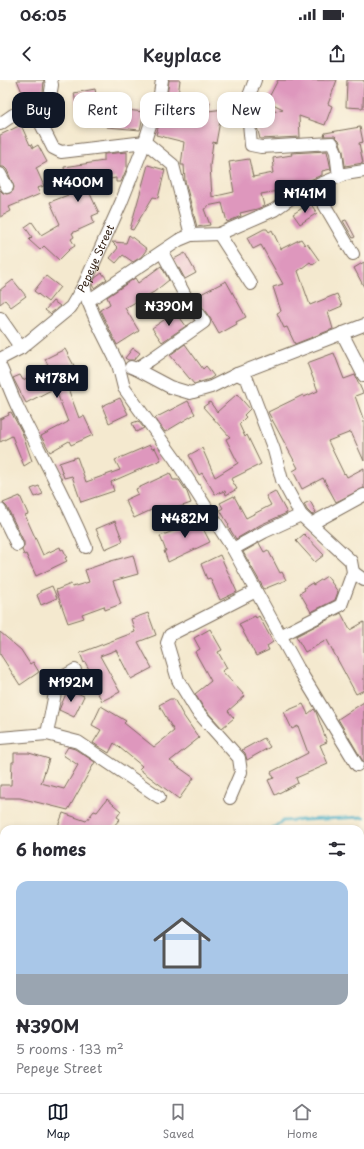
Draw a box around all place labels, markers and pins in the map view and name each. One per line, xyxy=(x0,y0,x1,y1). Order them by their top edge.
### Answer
pin: ₦400M xyxy=(50,169,106,203)
pin: ₦141M xyxy=(277,180,333,214)
pin: ₦390M xyxy=(141,293,197,327)
pin: ₦178M xyxy=(29,365,85,399)
pin: ₦482M xyxy=(157,505,213,539)
pin: ₦192M xyxy=(43,669,99,703)

